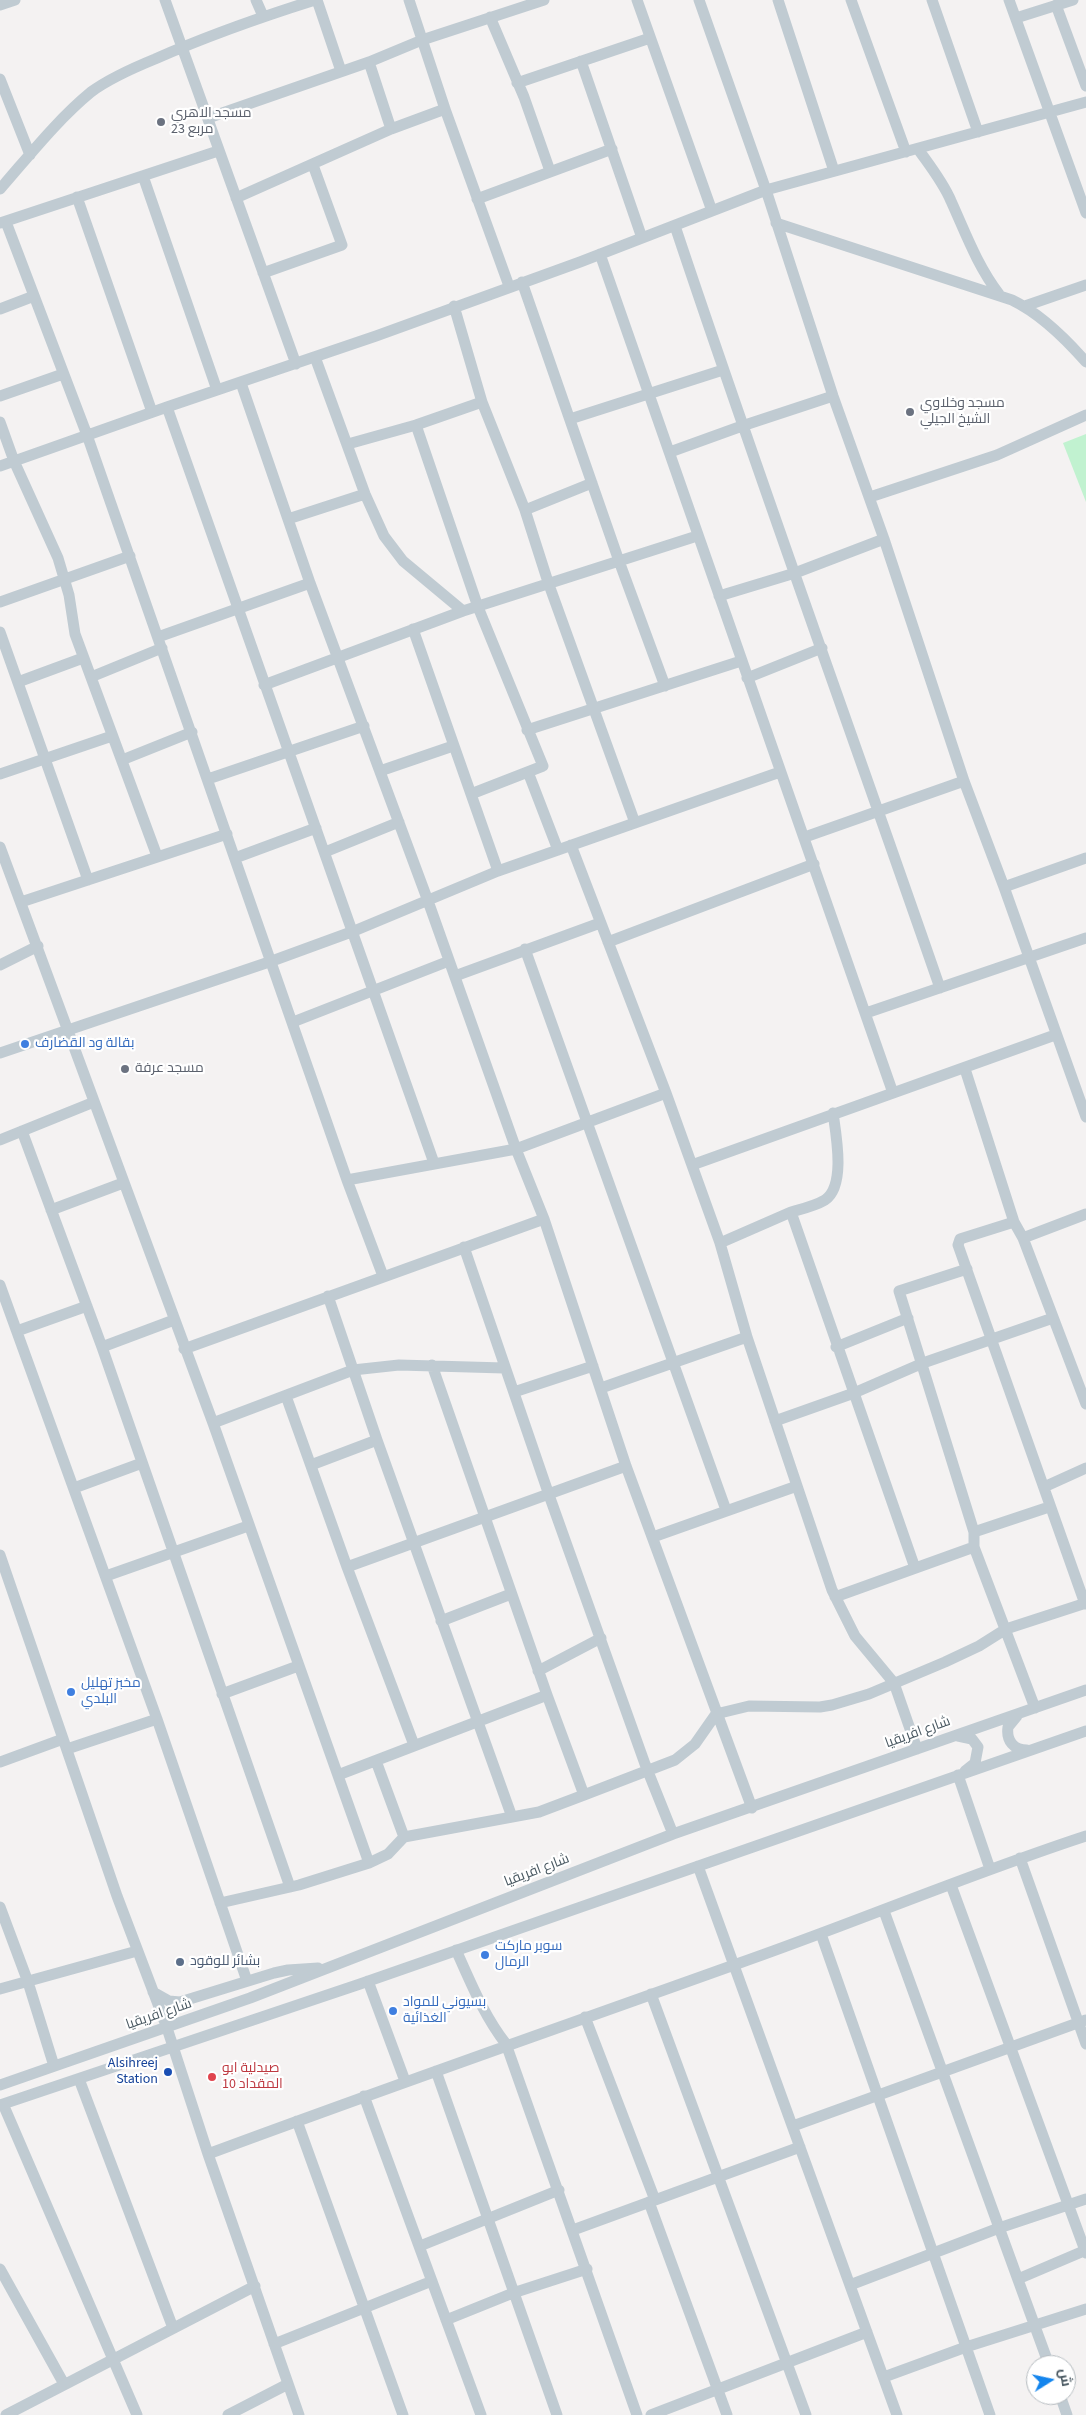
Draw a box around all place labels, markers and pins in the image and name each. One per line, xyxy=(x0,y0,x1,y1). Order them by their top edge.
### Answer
place label: مسجد الاهري مربع 23 xyxy=(171,106,251,138)
marker: مسجد الاهري مربع 23 xyxy=(155,116,167,128)
place label: مسجد وخلاوي الشيخ الجيلي xyxy=(920,396,1005,428)
marker: مسجد وخلاوي الشيخ الجيلي xyxy=(904,406,916,418)
place label: بقالة ود القضارف xyxy=(35,1036,135,1052)
marker: بقالة ود القضارف xyxy=(19,1038,31,1050)
place label: مسجد عرفة xyxy=(135,1061,204,1077)
marker: مسجد عرفة xyxy=(119,1063,131,1075)
place label: مخبز تهليل البلدي xyxy=(81,1676,141,1708)
marker: مخبز تهليل البلدي xyxy=(65,1686,77,1698)
place label: سوبر ماركت الرمال xyxy=(495,1939,562,1971)
marker: سوبر ماركت الرمال xyxy=(479,1949,491,1961)
place label: بشائر للوقود xyxy=(190,1954,260,1970)
marker: بشائر للوقود xyxy=(174,1956,186,1968)
place label: بسيوني للمواد الغذائية xyxy=(403,1995,486,2028)
marker: بسيوني للمواد الغذائية xyxy=(387,2005,399,2017)
place label: Alsihreej Station xyxy=(108,2056,158,2088)
place label: صيدلية ابو المقداد 10 xyxy=(222,2061,283,2094)
marker: Alsihreej Station xyxy=(162,2066,174,2078)
marker: صيدلية ابو المقداد 10 xyxy=(206,2071,218,2083)

